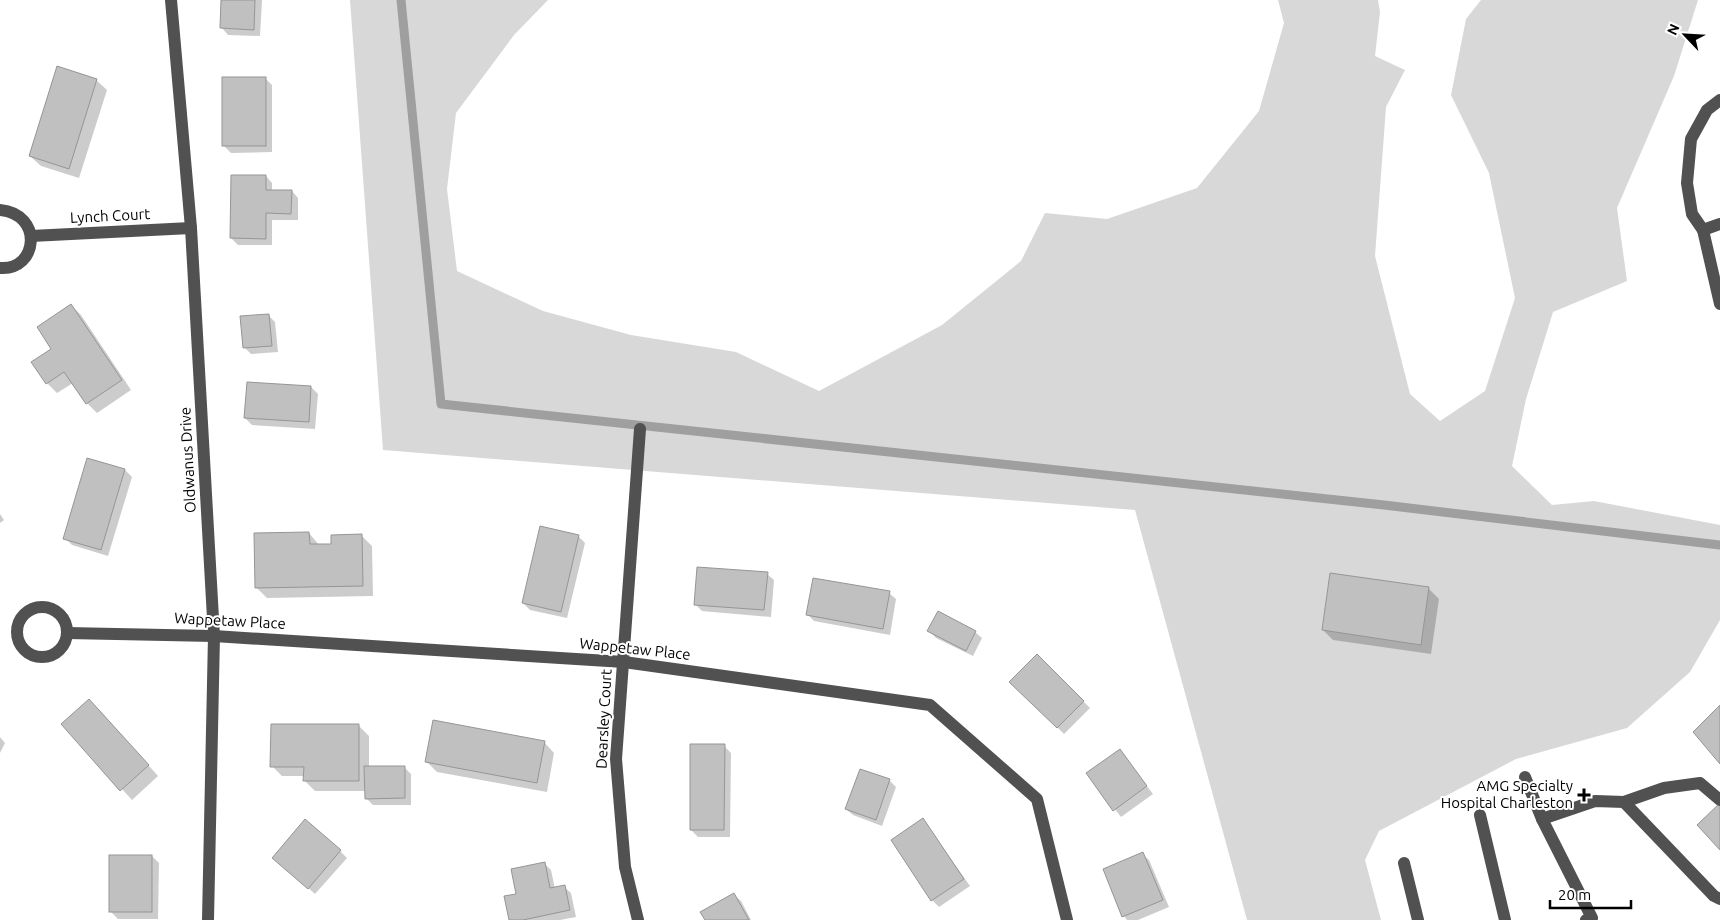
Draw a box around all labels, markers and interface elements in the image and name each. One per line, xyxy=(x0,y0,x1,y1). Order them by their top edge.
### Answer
north arrow xyxy=(1660,10,1710,60)
text: N xyxy=(1664,21,1683,38)
street label: Lynch Court xyxy=(69,205,151,226)
street label: Oldwanus Drive xyxy=(176,407,199,514)
street label: Wappetaw Place xyxy=(174,609,286,632)
street label: Wappetaw Place xyxy=(579,634,691,663)
street label: Dearsley Court xyxy=(592,669,615,769)
place label: AMG Specialty Hospital Charleston xyxy=(1441,777,1573,811)
marker: AMG Specialty Hospital Charleston xyxy=(1577,788,1591,802)
scale bar xyxy=(1550,878,1631,910)
text: 20 m xyxy=(1558,886,1591,903)

